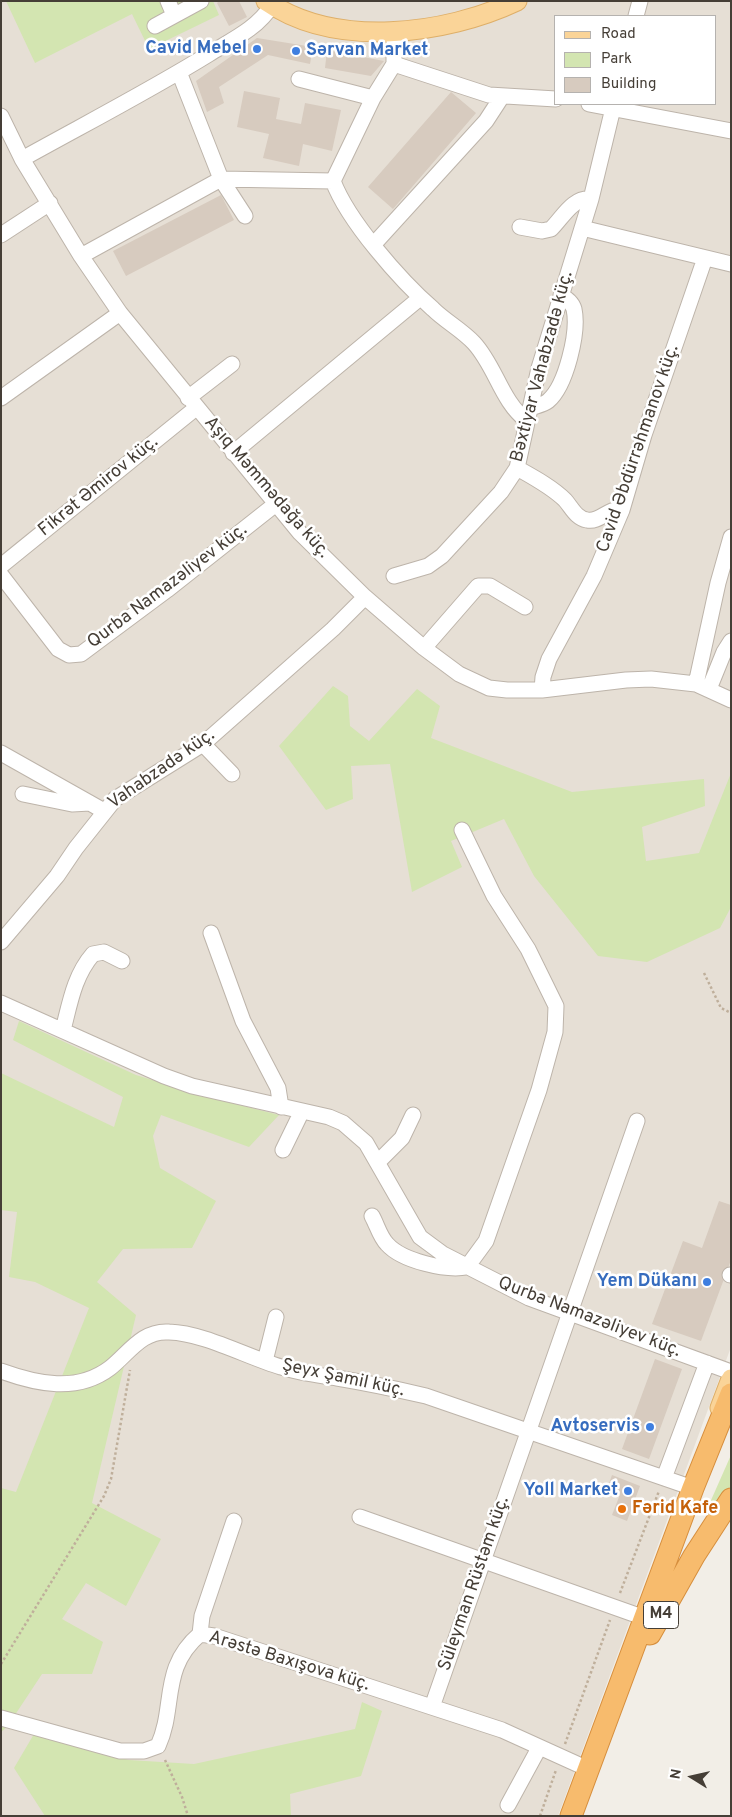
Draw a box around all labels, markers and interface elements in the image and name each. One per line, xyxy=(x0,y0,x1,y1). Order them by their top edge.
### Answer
legend xyxy=(554,15,717,105)
text: Road xyxy=(601,25,636,44)
place label: Cavid Mebel xyxy=(145,38,247,60)
place label: Sərvan Market xyxy=(306,40,428,62)
marker: Cavid Mebel xyxy=(251,43,263,55)
marker: Sərvan Market xyxy=(290,45,302,57)
text: Park xyxy=(601,50,632,69)
text: Building xyxy=(601,75,656,94)
street label: Bəxtiyar Vahabzadə küç. xyxy=(507,269,579,465)
street label: Cavid Əbdürrəhmanov küç. xyxy=(593,342,685,556)
street label: Aşıq Məmmədağa küç. xyxy=(199,413,333,563)
street label: Fikrət Əmirov küç. xyxy=(35,432,163,542)
street label: Qurba Namazəliyev küç. xyxy=(84,520,252,654)
street label: Vahabzadə küç. xyxy=(105,725,219,815)
place label: Yem Dükanı xyxy=(597,1271,697,1293)
street label: Qurba Namazəliyev küç. xyxy=(495,1273,683,1363)
marker: Yem Dükanı xyxy=(701,1276,713,1288)
street label: Şeyx Şamil küç. xyxy=(280,1355,406,1403)
place label: Avtoservis xyxy=(550,1416,640,1438)
marker: Avtoservis xyxy=(644,1421,656,1433)
place label: Yoll Market xyxy=(523,1480,618,1502)
marker: Yoll Market xyxy=(622,1485,634,1497)
street label: Süleyman Rüstəm küç. xyxy=(435,1494,515,1674)
place label: Fərid Kafe xyxy=(632,1498,718,1520)
marker: Fərid Kafe xyxy=(616,1503,628,1515)
road number: M4 xyxy=(644,1602,678,1628)
street label: Arəstə Baxışova küç. xyxy=(206,1627,372,1697)
north arrow xyxy=(667,1752,717,1802)
text: N xyxy=(667,1768,686,1781)

